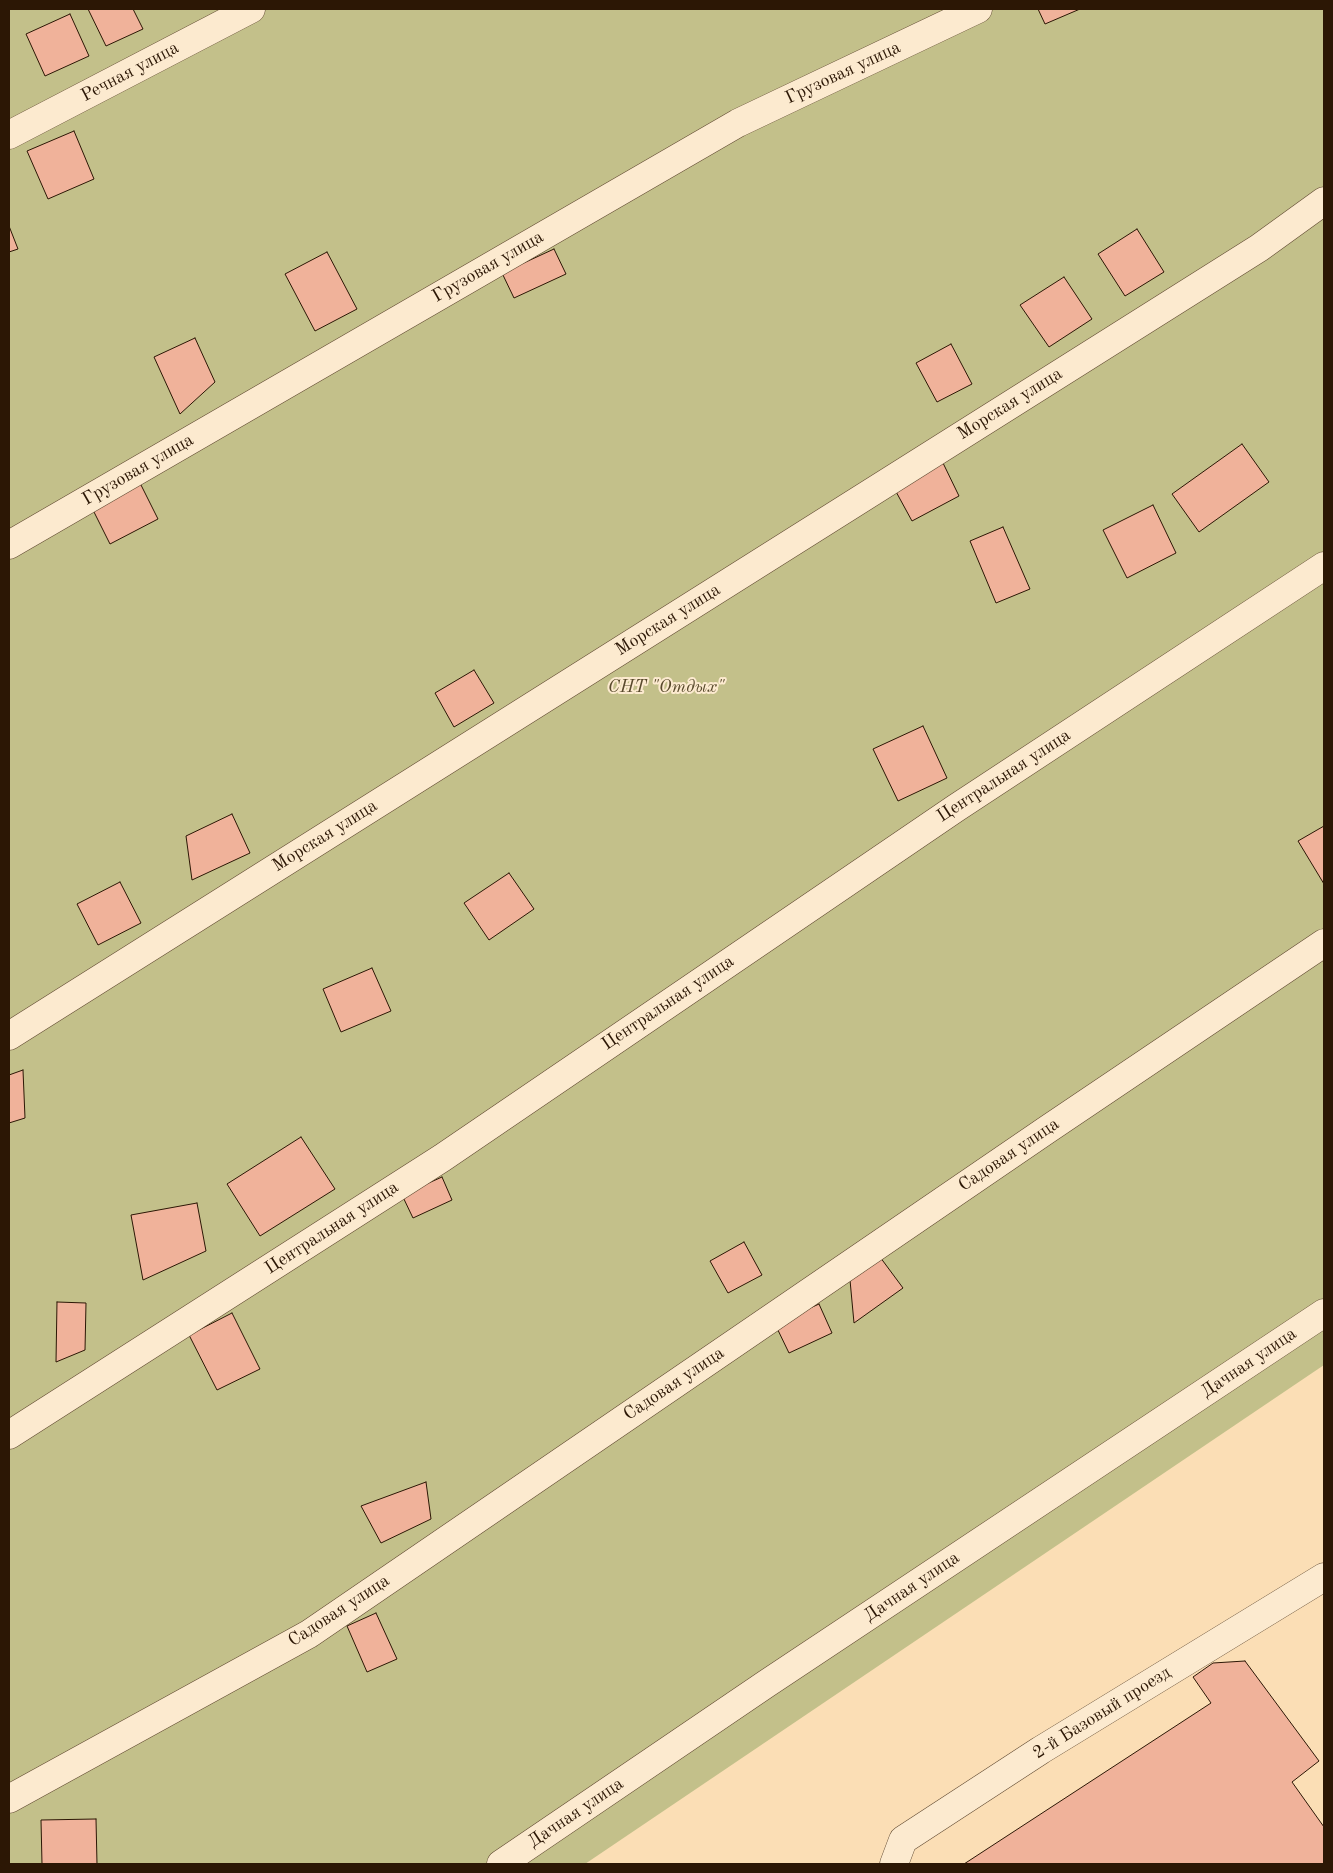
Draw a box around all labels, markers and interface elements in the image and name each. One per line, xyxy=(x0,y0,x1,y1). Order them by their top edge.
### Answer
street label: Речная улица xyxy=(77,37,183,107)
street label: Грузовая улица xyxy=(782,37,904,109)
street label: Грузовая улица xyxy=(429,226,547,308)
street label: Морская улица xyxy=(954,363,1066,445)
street label: Грузовая улица xyxy=(79,429,197,511)
street label: Морская улица xyxy=(612,579,724,661)
park label: СНТ "Отдых" xyxy=(608,676,724,698)
street label: Центральная улица xyxy=(933,725,1075,827)
street label: Морская улица xyxy=(269,795,381,877)
street label: Центральная улица xyxy=(598,951,738,1055)
street label: Садовая улица xyxy=(955,1113,1063,1197)
street label: Центральная улица xyxy=(261,1177,403,1279)
street label: Дачная улица xyxy=(1197,1323,1301,1403)
street label: Садовая улица xyxy=(620,1342,728,1426)
street label: Дачная улица xyxy=(860,1547,964,1627)
street label: Садовая улица xyxy=(284,1570,394,1652)
street label: 2-й Базовый проезд xyxy=(1029,1662,1175,1764)
street label: Дачная улица xyxy=(524,1773,628,1853)

